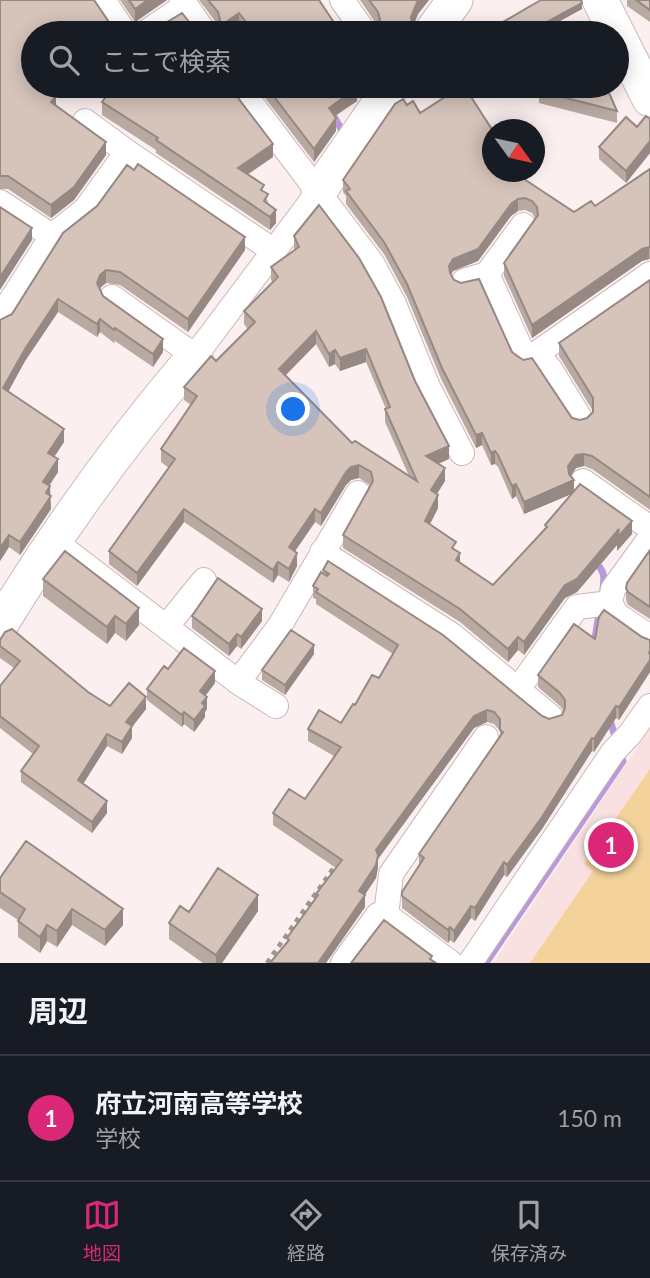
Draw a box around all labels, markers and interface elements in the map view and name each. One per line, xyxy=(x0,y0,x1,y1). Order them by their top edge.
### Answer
search box xyxy=(21,21,629,98)
icon: search xyxy=(45,41,83,79)
text: ここで検索 xyxy=(101,45,231,77)
north arrow xyxy=(482,119,545,182)
your location xyxy=(276,392,310,426)
pin: 1 xyxy=(588,819,634,871)
text: 周辺 xyxy=(28,992,88,1028)
text: 府立河南高等学校 xyxy=(95,1087,303,1119)
text: 1 xyxy=(44,1104,58,1132)
text: 150 m xyxy=(557,1104,622,1132)
text: 学校 xyxy=(95,1124,141,1152)
tab: 地図 xyxy=(83,1196,121,1265)
tab: 経路 xyxy=(287,1196,325,1265)
tab: 保存済み xyxy=(491,1196,567,1265)

